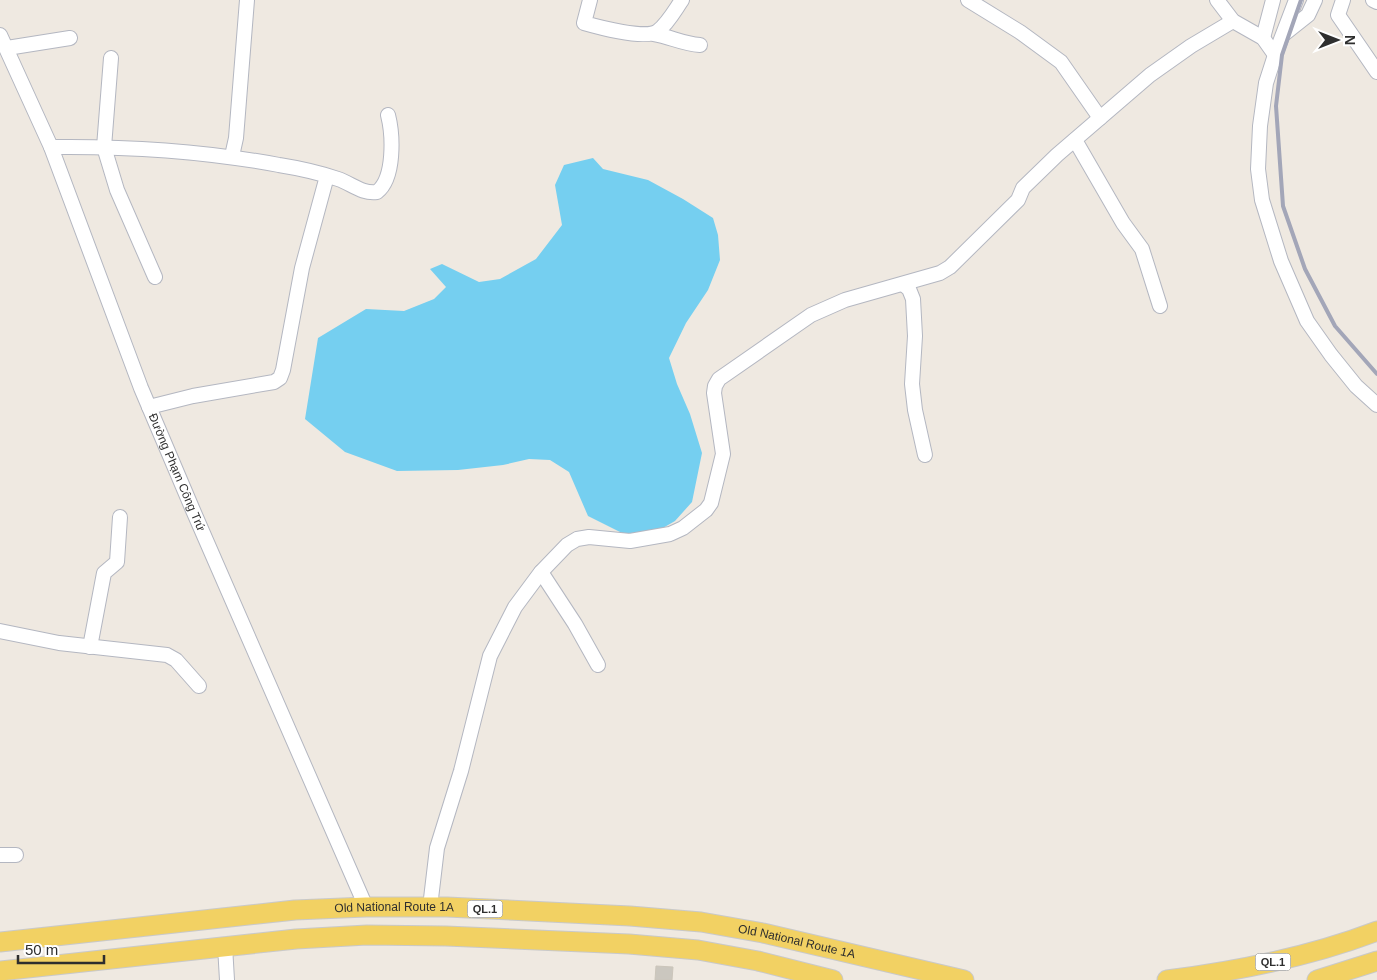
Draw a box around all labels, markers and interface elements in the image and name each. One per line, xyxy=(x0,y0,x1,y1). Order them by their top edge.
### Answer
north arrow xyxy=(1312,15,1362,65)
text: N xyxy=(1342,35,1358,45)
street label: Đường Phạm Công Trứ xyxy=(146,411,208,533)
street label: Old National Route 1A xyxy=(334,900,454,915)
road number: QL.1 xyxy=(468,901,502,918)
street label: Old National Route 1A xyxy=(737,922,857,961)
scale bar xyxy=(18,932,104,964)
text: 50 m xyxy=(25,941,58,958)
road number: QL.1 xyxy=(1256,954,1290,970)

